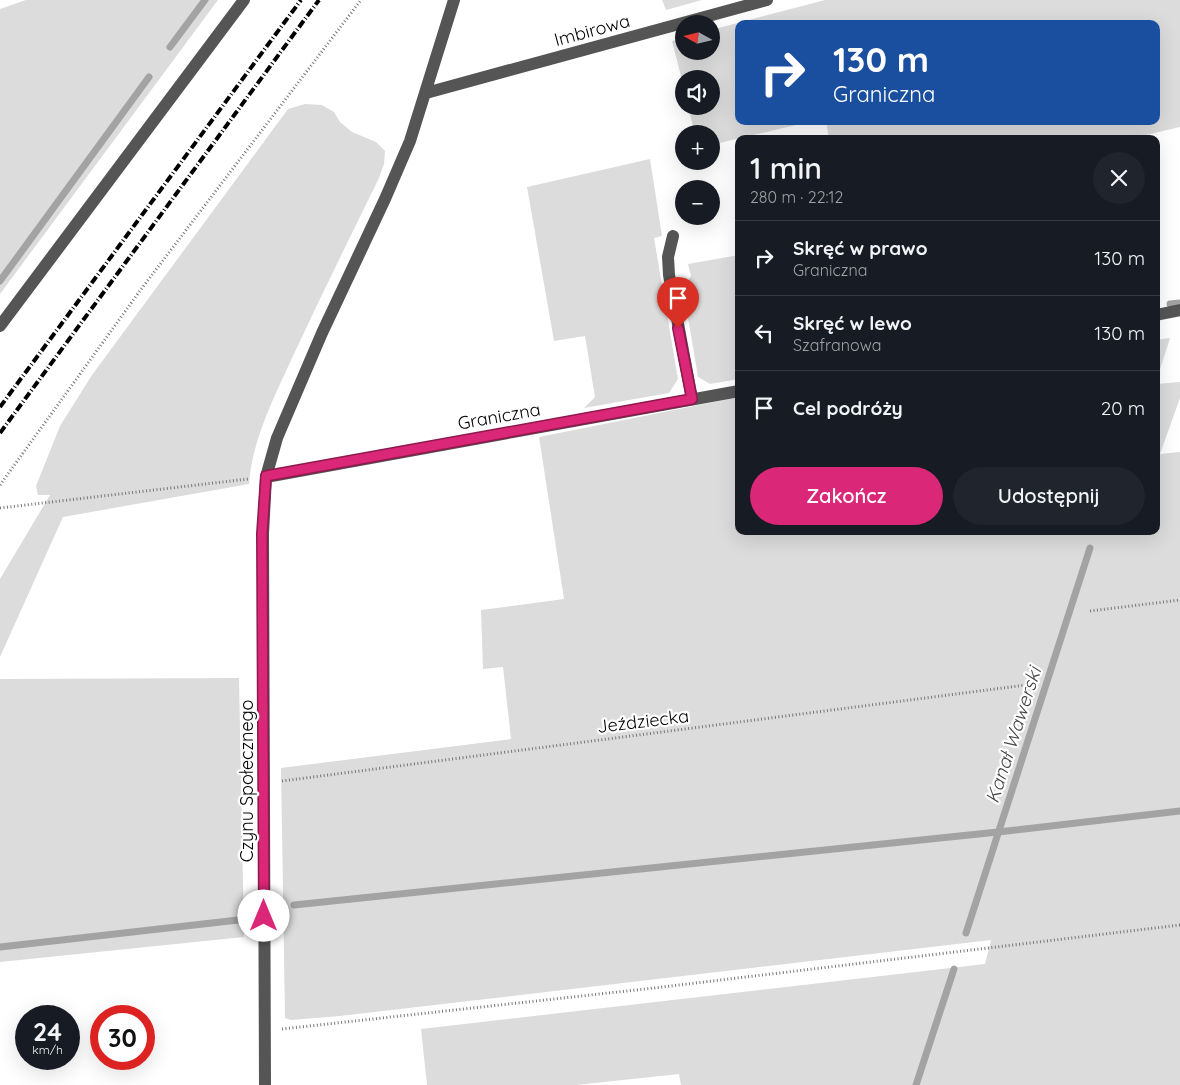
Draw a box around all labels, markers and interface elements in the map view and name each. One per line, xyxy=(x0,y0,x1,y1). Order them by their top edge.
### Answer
street label: Imbirowa xyxy=(552,9,632,51)
north arrow xyxy=(675,15,720,60)
map controls xyxy=(675,15,720,225)
text: 130 m xyxy=(833,37,929,81)
icon: right xyxy=(750,40,815,105)
button: sound xyxy=(675,70,720,115)
text: Graniczna xyxy=(833,80,935,108)
button: + xyxy=(675,125,720,170)
text: 1 min xyxy=(750,149,822,187)
button: close xyxy=(1093,152,1145,204)
button: − xyxy=(675,180,720,225)
text: 280 m · 22:12 xyxy=(750,187,843,207)
text: Skręć w prawo xyxy=(793,236,928,260)
icon: right xyxy=(750,244,778,272)
text: 130 m xyxy=(1094,246,1145,270)
text: Graniczna xyxy=(793,260,867,280)
pin xyxy=(657,277,699,328)
icon: arrive xyxy=(664,284,692,312)
text: Skręć w lewo xyxy=(793,311,912,335)
icon: left xyxy=(750,319,778,347)
text: 130 m xyxy=(1094,321,1145,345)
text: Szafranowa xyxy=(793,335,881,355)
icon: arrive xyxy=(750,394,778,422)
text: Cel podróży xyxy=(793,396,903,420)
text: 20 m xyxy=(1101,396,1145,420)
street label: Graniczna xyxy=(456,397,542,435)
button: Zakończ xyxy=(750,467,943,525)
button: Udostępnij xyxy=(953,467,1145,525)
water label: Kanał Wawerski xyxy=(980,662,1047,806)
street label: Czynu Społecznego xyxy=(235,700,258,862)
street label: Jeździecka xyxy=(596,704,690,738)
position arrow xyxy=(237,889,289,941)
speed limit sign: 30 xyxy=(90,1005,155,1070)
text: 24 xyxy=(33,1016,62,1047)
text: km/h xyxy=(32,1042,63,1057)

